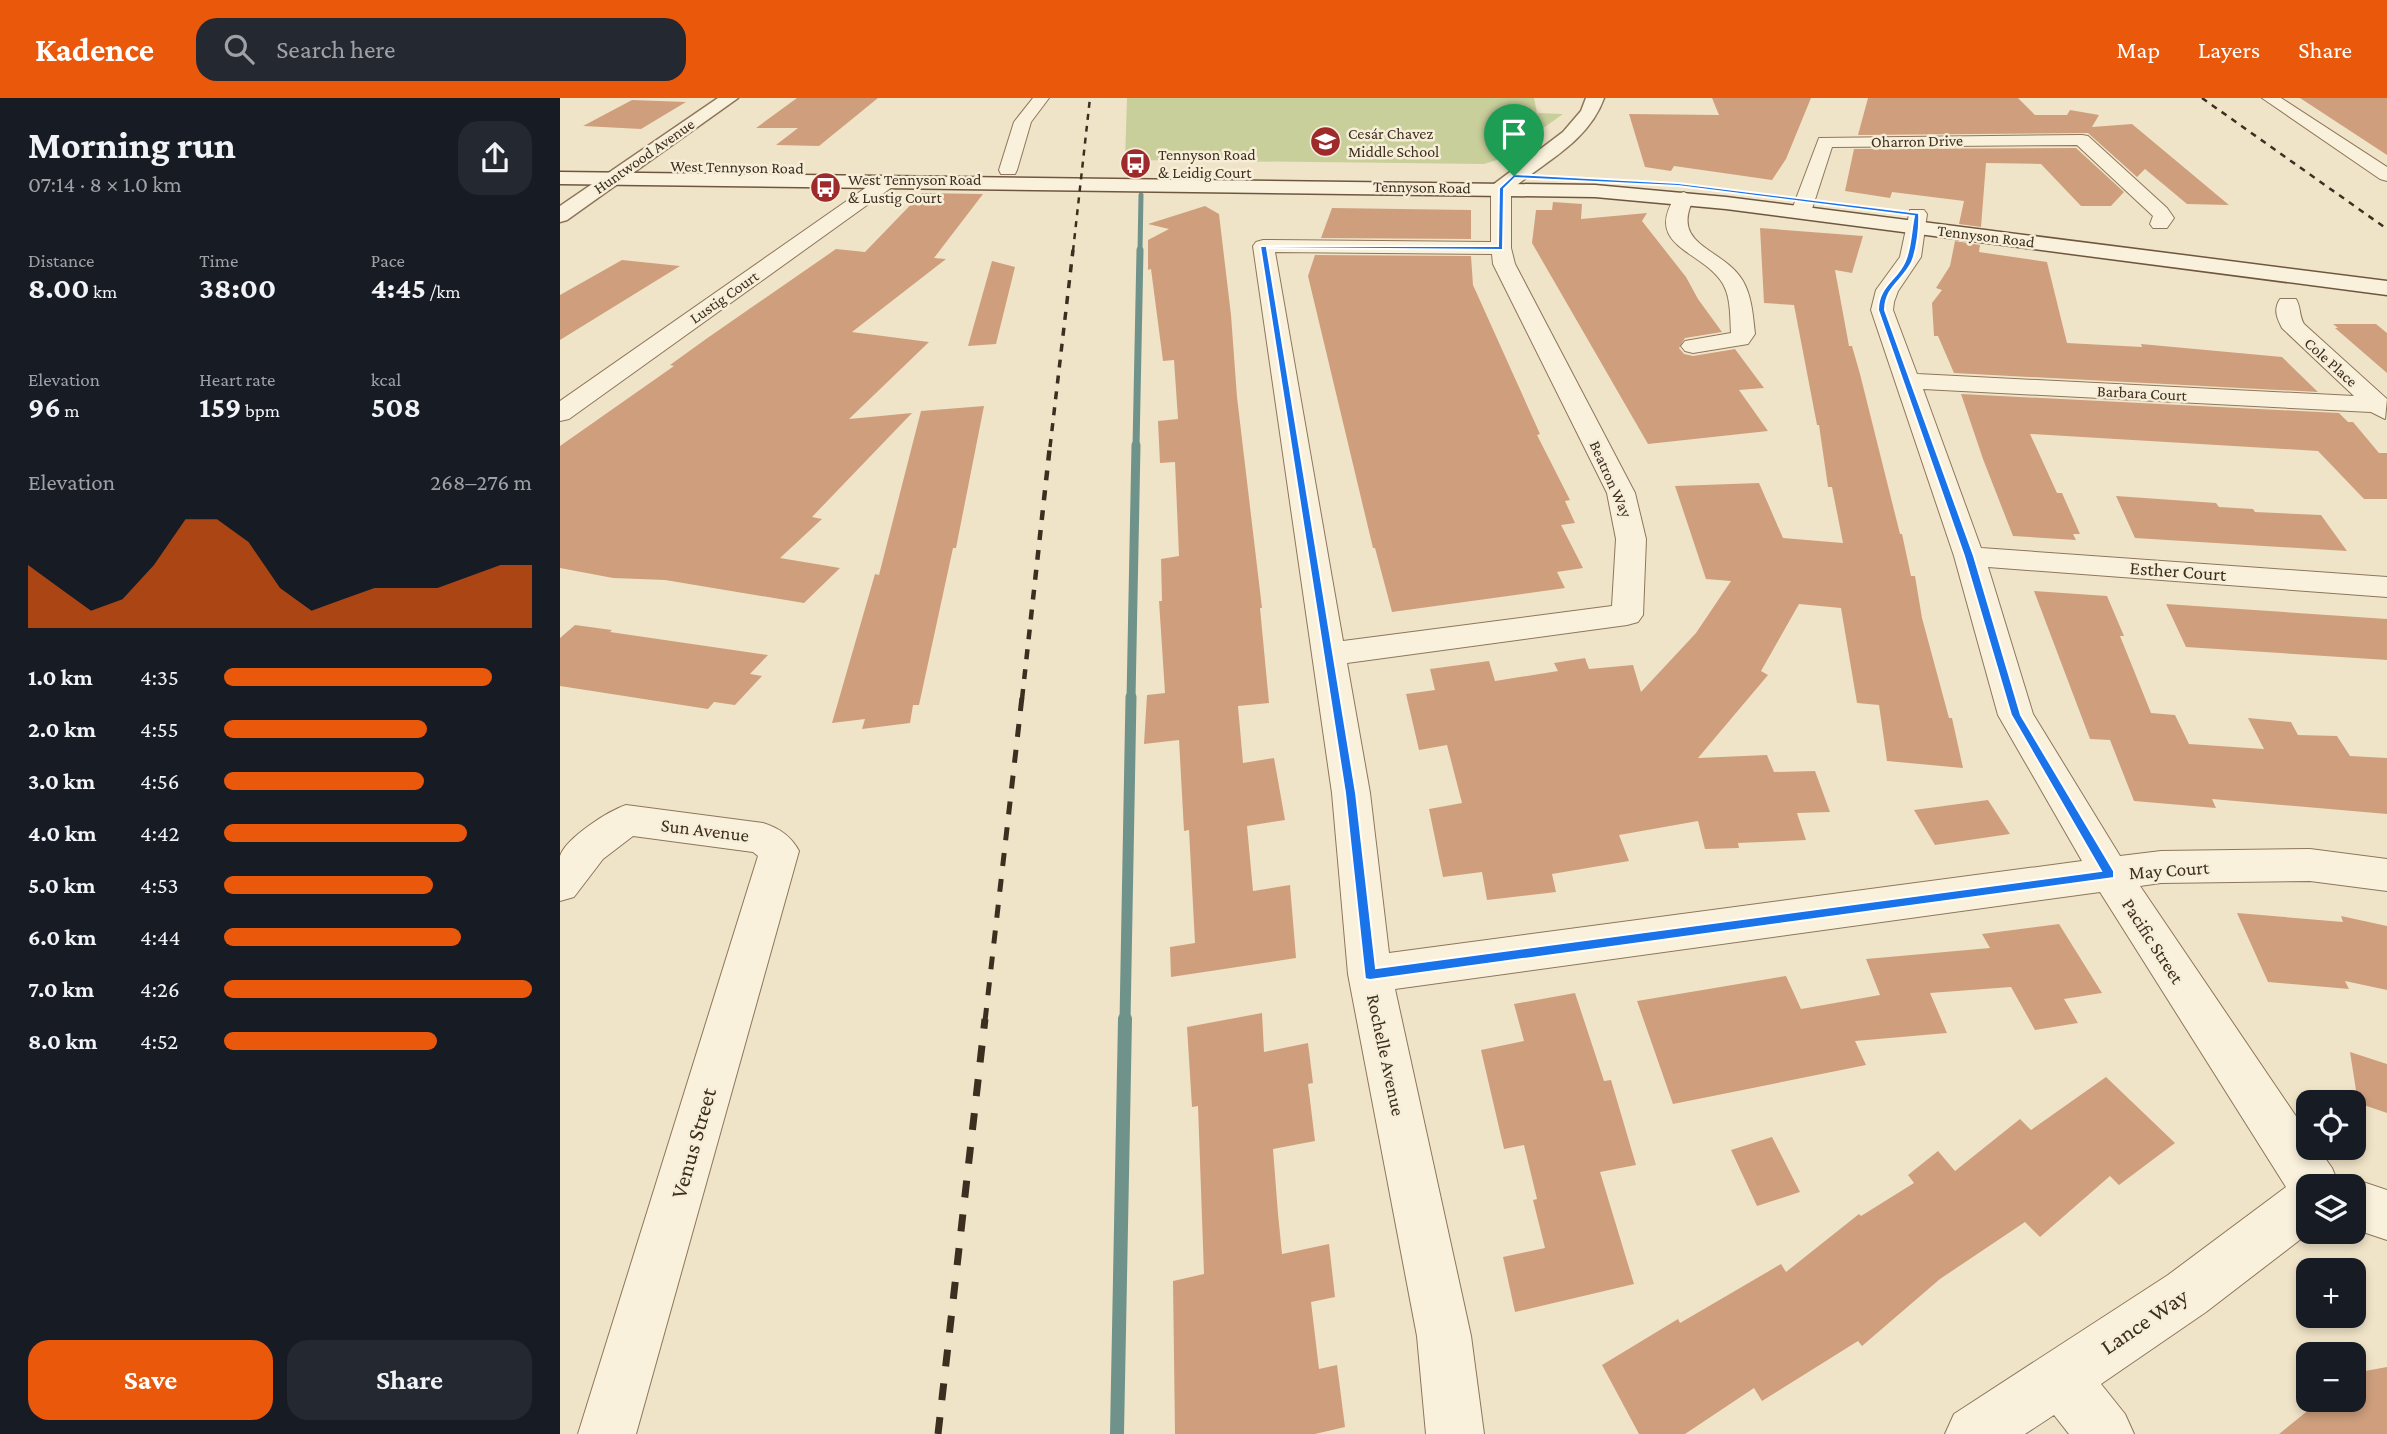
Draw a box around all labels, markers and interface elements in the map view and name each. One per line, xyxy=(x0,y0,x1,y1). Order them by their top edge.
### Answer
search box xyxy=(196,18,686,81)
icon: search xyxy=(220,30,258,68)
text: Kadence xyxy=(35,31,154,68)
text: Search here xyxy=(276,35,395,64)
text: Map xyxy=(2116,36,2160,63)
text: Layers xyxy=(2198,36,2260,63)
text: Share xyxy=(2298,36,2352,63)
pin xyxy=(1484,104,1544,176)
street label: Huntwood Avenue xyxy=(590,115,698,197)
icon: arrive xyxy=(1495,115,1533,153)
button: share xyxy=(458,121,532,195)
text: Morning run xyxy=(28,124,236,166)
school or university icon: Cesár Chavez Middle School xyxy=(1308,125,1342,159)
place label: Cesár Chavez Middle School xyxy=(1348,125,1439,160)
street label: Oharron Drive xyxy=(1871,132,1963,150)
bus stop icon: Tennyson Road & Leidig Court xyxy=(1118,146,1152,180)
place label: Tennyson Road & Leidig Court xyxy=(1158,146,1256,182)
street label: West Tennyson Road xyxy=(670,157,804,178)
text: 07:14 · 8 × 1.0 km xyxy=(28,171,182,197)
bus stop icon: West Tennyson Road & Lustig Court xyxy=(808,171,842,205)
place label: West Tennyson Road & Lustig Court xyxy=(848,171,982,207)
street label: Tennyson Road xyxy=(1373,178,1472,197)
street label: Tennyson Road xyxy=(1936,222,2036,251)
text: Distance xyxy=(28,250,94,271)
text: Time xyxy=(199,250,238,271)
text: Pace xyxy=(371,250,405,271)
street label: Lustig Court xyxy=(687,267,763,328)
text: 8.00 xyxy=(28,271,89,304)
text: 38:00 xyxy=(199,271,276,304)
text: 4:45 xyxy=(371,271,426,304)
text: km xyxy=(89,281,117,302)
text: /km xyxy=(426,281,461,302)
street label: Cole Place xyxy=(2301,334,2361,390)
text: Elevation xyxy=(28,369,100,390)
text: Heart rate xyxy=(199,369,275,390)
text: kcal xyxy=(371,369,401,390)
street label: Barbara Court xyxy=(2097,382,2188,404)
text: 96 xyxy=(28,390,61,423)
text: 159 xyxy=(199,390,241,423)
text: 508 xyxy=(371,390,421,423)
text: m xyxy=(61,400,80,421)
text: bpm xyxy=(241,400,280,421)
street label: Beatron Way xyxy=(1586,438,1636,521)
text: Elevation xyxy=(28,469,115,495)
text: 268–276 m xyxy=(430,469,532,495)
street label: Esther Court xyxy=(2129,557,2228,585)
text: 1.0 km xyxy=(28,664,93,690)
text: 4:35 xyxy=(140,664,179,690)
text: 2.0 km xyxy=(28,716,96,742)
text: 4:55 xyxy=(140,716,178,742)
text: 3.0 km xyxy=(28,768,95,794)
text: 4:56 xyxy=(140,768,180,794)
street label: Sun Avenue xyxy=(660,814,750,846)
text: 4.0 km xyxy=(28,820,97,846)
text: 4:42 xyxy=(140,820,180,846)
street label: May Court xyxy=(2128,857,2211,883)
text: 5.0 km xyxy=(28,872,95,898)
text: 4:53 xyxy=(140,872,178,898)
street label: Pacific Street xyxy=(2118,895,2189,988)
text: 6.0 km xyxy=(28,924,97,950)
text: 4:44 xyxy=(140,924,181,950)
text: 7.0 km xyxy=(28,976,94,1002)
text: 4:26 xyxy=(140,976,180,1002)
street label: Rochelle Avenue xyxy=(1363,992,1409,1118)
text: 8.0 km xyxy=(28,1028,97,1054)
text: 4:52 xyxy=(140,1028,178,1054)
street label: Venus Street xyxy=(665,1084,721,1201)
map controls xyxy=(2296,1090,2366,1412)
button: locate xyxy=(2296,1090,2366,1160)
button: layers xyxy=(2296,1174,2366,1244)
button: + xyxy=(2296,1258,2366,1328)
street label: Lance Way xyxy=(2095,1282,2193,1360)
button: Save xyxy=(28,1340,273,1420)
button: Share xyxy=(287,1340,532,1420)
button: − xyxy=(2296,1342,2366,1412)

